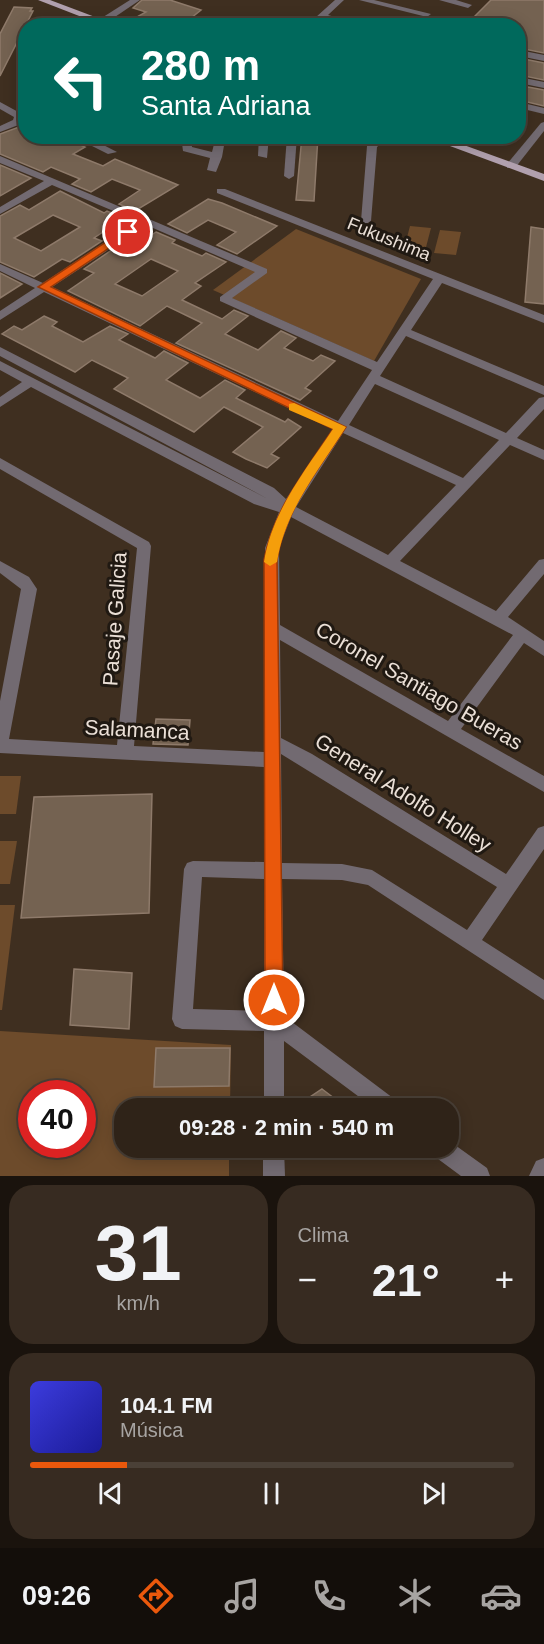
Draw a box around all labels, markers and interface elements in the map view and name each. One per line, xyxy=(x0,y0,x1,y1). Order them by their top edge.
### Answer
icon: left xyxy=(42,42,120,120)
text: 280 m xyxy=(141,42,260,89)
text: Santa Adriana xyxy=(141,91,311,121)
pin xyxy=(102,206,153,257)
street label: Fukushima xyxy=(344,213,434,265)
icon: arrive xyxy=(111,215,144,248)
street label: Pasaje Galicia xyxy=(98,551,131,687)
street label: Coronel Santiago Bueras xyxy=(312,617,527,754)
street label: Salamanca xyxy=(84,715,190,744)
street label: General Adolfo Holley xyxy=(311,729,496,856)
position arrow xyxy=(242,968,306,1032)
speed limit sign: 40 xyxy=(18,1080,96,1158)
text: 09:28 · 2 min · 540 m xyxy=(179,1115,394,1140)
text: 31 xyxy=(95,1209,182,1297)
text: Clima xyxy=(298,1224,349,1246)
text: 21° xyxy=(372,1255,440,1306)
text: − xyxy=(298,1261,317,1298)
text: + xyxy=(495,1261,514,1298)
text: km/h xyxy=(117,1292,160,1314)
text: 104.1 FM xyxy=(120,1393,213,1418)
text: Música xyxy=(120,1419,183,1441)
icon: previous xyxy=(94,1477,127,1510)
icon: pause xyxy=(255,1477,288,1510)
icon: next xyxy=(417,1477,450,1510)
icon: directions xyxy=(135,1575,177,1617)
icon: music xyxy=(221,1575,263,1617)
icon: phone xyxy=(308,1575,350,1617)
icon: climate xyxy=(394,1575,436,1617)
icon: car xyxy=(480,1575,522,1617)
text: 09:26 xyxy=(22,1581,91,1611)

